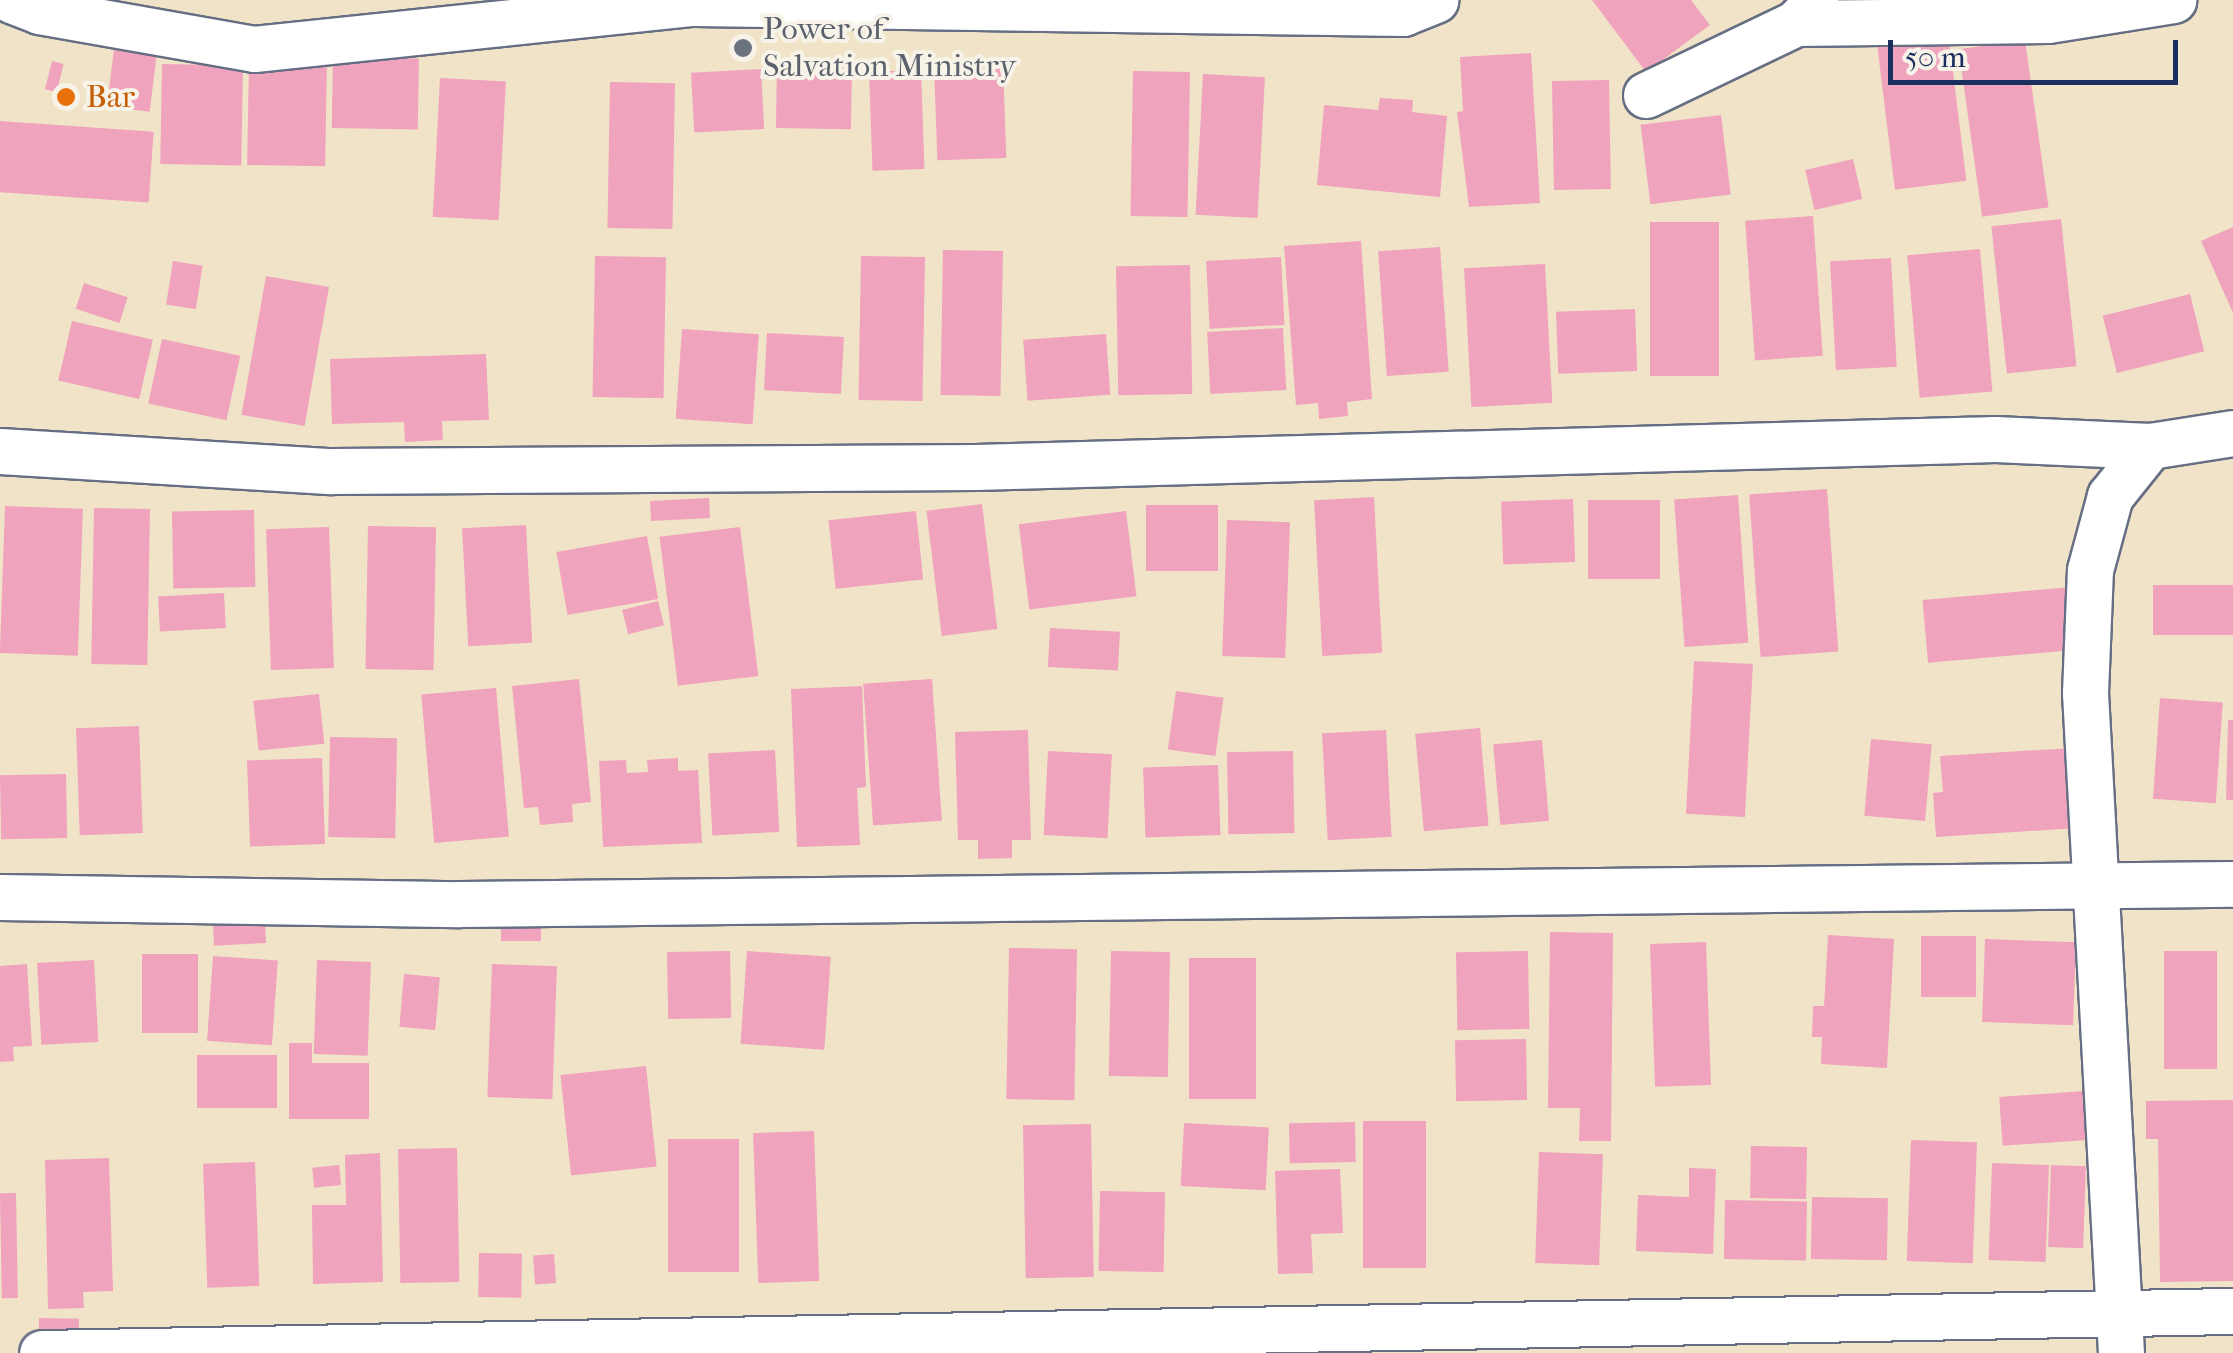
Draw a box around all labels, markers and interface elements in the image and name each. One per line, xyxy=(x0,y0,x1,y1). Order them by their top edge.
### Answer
place label: Power of Salvation Ministry xyxy=(763,11,1016,86)
scale bar xyxy=(1893,20,2183,82)
marker: Power of Salvation Ministry xyxy=(732,37,754,59)
text: 50 m xyxy=(1905,40,1966,75)
place label: Bar xyxy=(86,78,135,116)
marker: Bar xyxy=(55,86,77,108)

